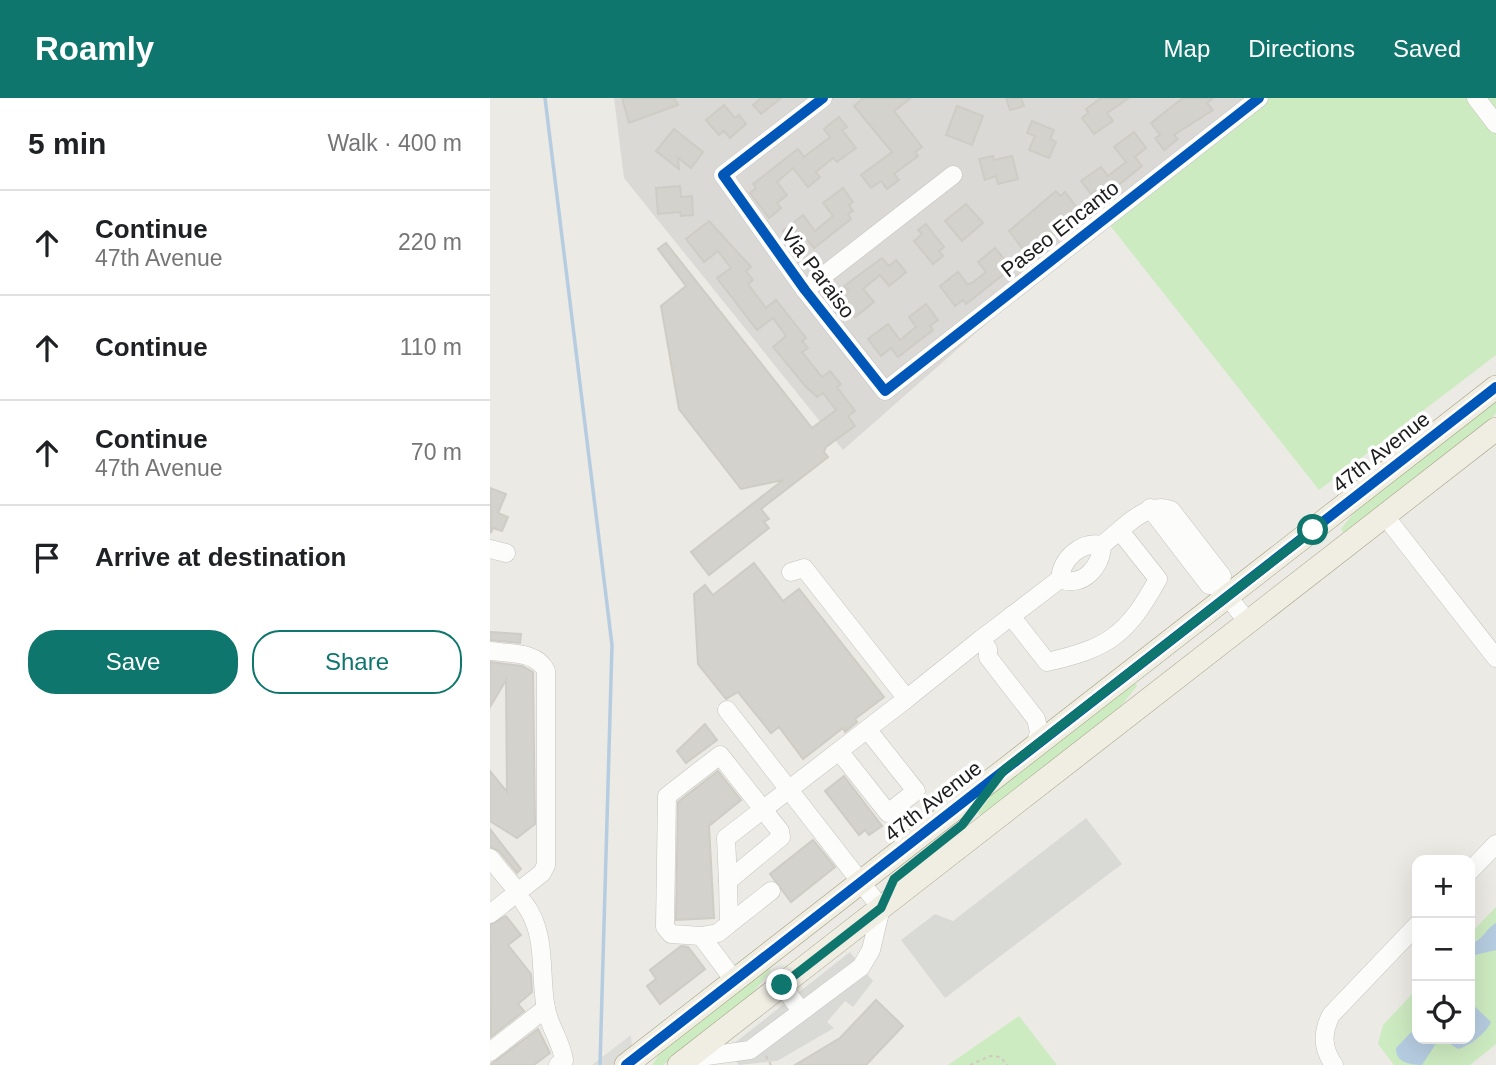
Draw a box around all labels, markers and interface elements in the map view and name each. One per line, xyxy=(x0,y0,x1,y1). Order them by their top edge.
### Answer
text: Roamly xyxy=(35,30,154,67)
text: Map xyxy=(1164,35,1210,62)
text: Directions xyxy=(1248,35,1355,62)
text: Saved xyxy=(1393,35,1461,62)
text: 5 min xyxy=(28,127,106,160)
text: Walk · 400 m xyxy=(327,130,462,156)
street label: Paseo Encanto xyxy=(996,176,1123,282)
text: Continue xyxy=(95,214,208,244)
street label: Via Paraiso xyxy=(777,223,860,322)
icon: ahead xyxy=(28,224,66,262)
text: 220 m xyxy=(398,229,462,255)
text: 47th Avenue xyxy=(95,245,222,271)
icon: ahead xyxy=(28,329,66,367)
text: Continue xyxy=(95,332,208,362)
text: 110 m xyxy=(400,334,462,360)
street label: 47th Avenue xyxy=(1328,407,1434,497)
text: Continue xyxy=(95,424,208,454)
icon: ahead xyxy=(28,434,66,472)
text: 70 m xyxy=(411,439,462,465)
text: 47th Avenue xyxy=(95,455,222,481)
route start xyxy=(1297,514,1328,545)
icon: arrive xyxy=(28,539,66,577)
text: Arrive at destination xyxy=(95,542,346,572)
button: Save xyxy=(28,630,238,694)
button: Share xyxy=(252,630,462,694)
street label: 47th Avenue xyxy=(880,756,986,846)
map controls xyxy=(1412,855,1475,1044)
button: + xyxy=(1412,855,1475,918)
button: − xyxy=(1412,918,1475,981)
route end xyxy=(766,969,797,1000)
button: locate xyxy=(1412,981,1475,1044)

